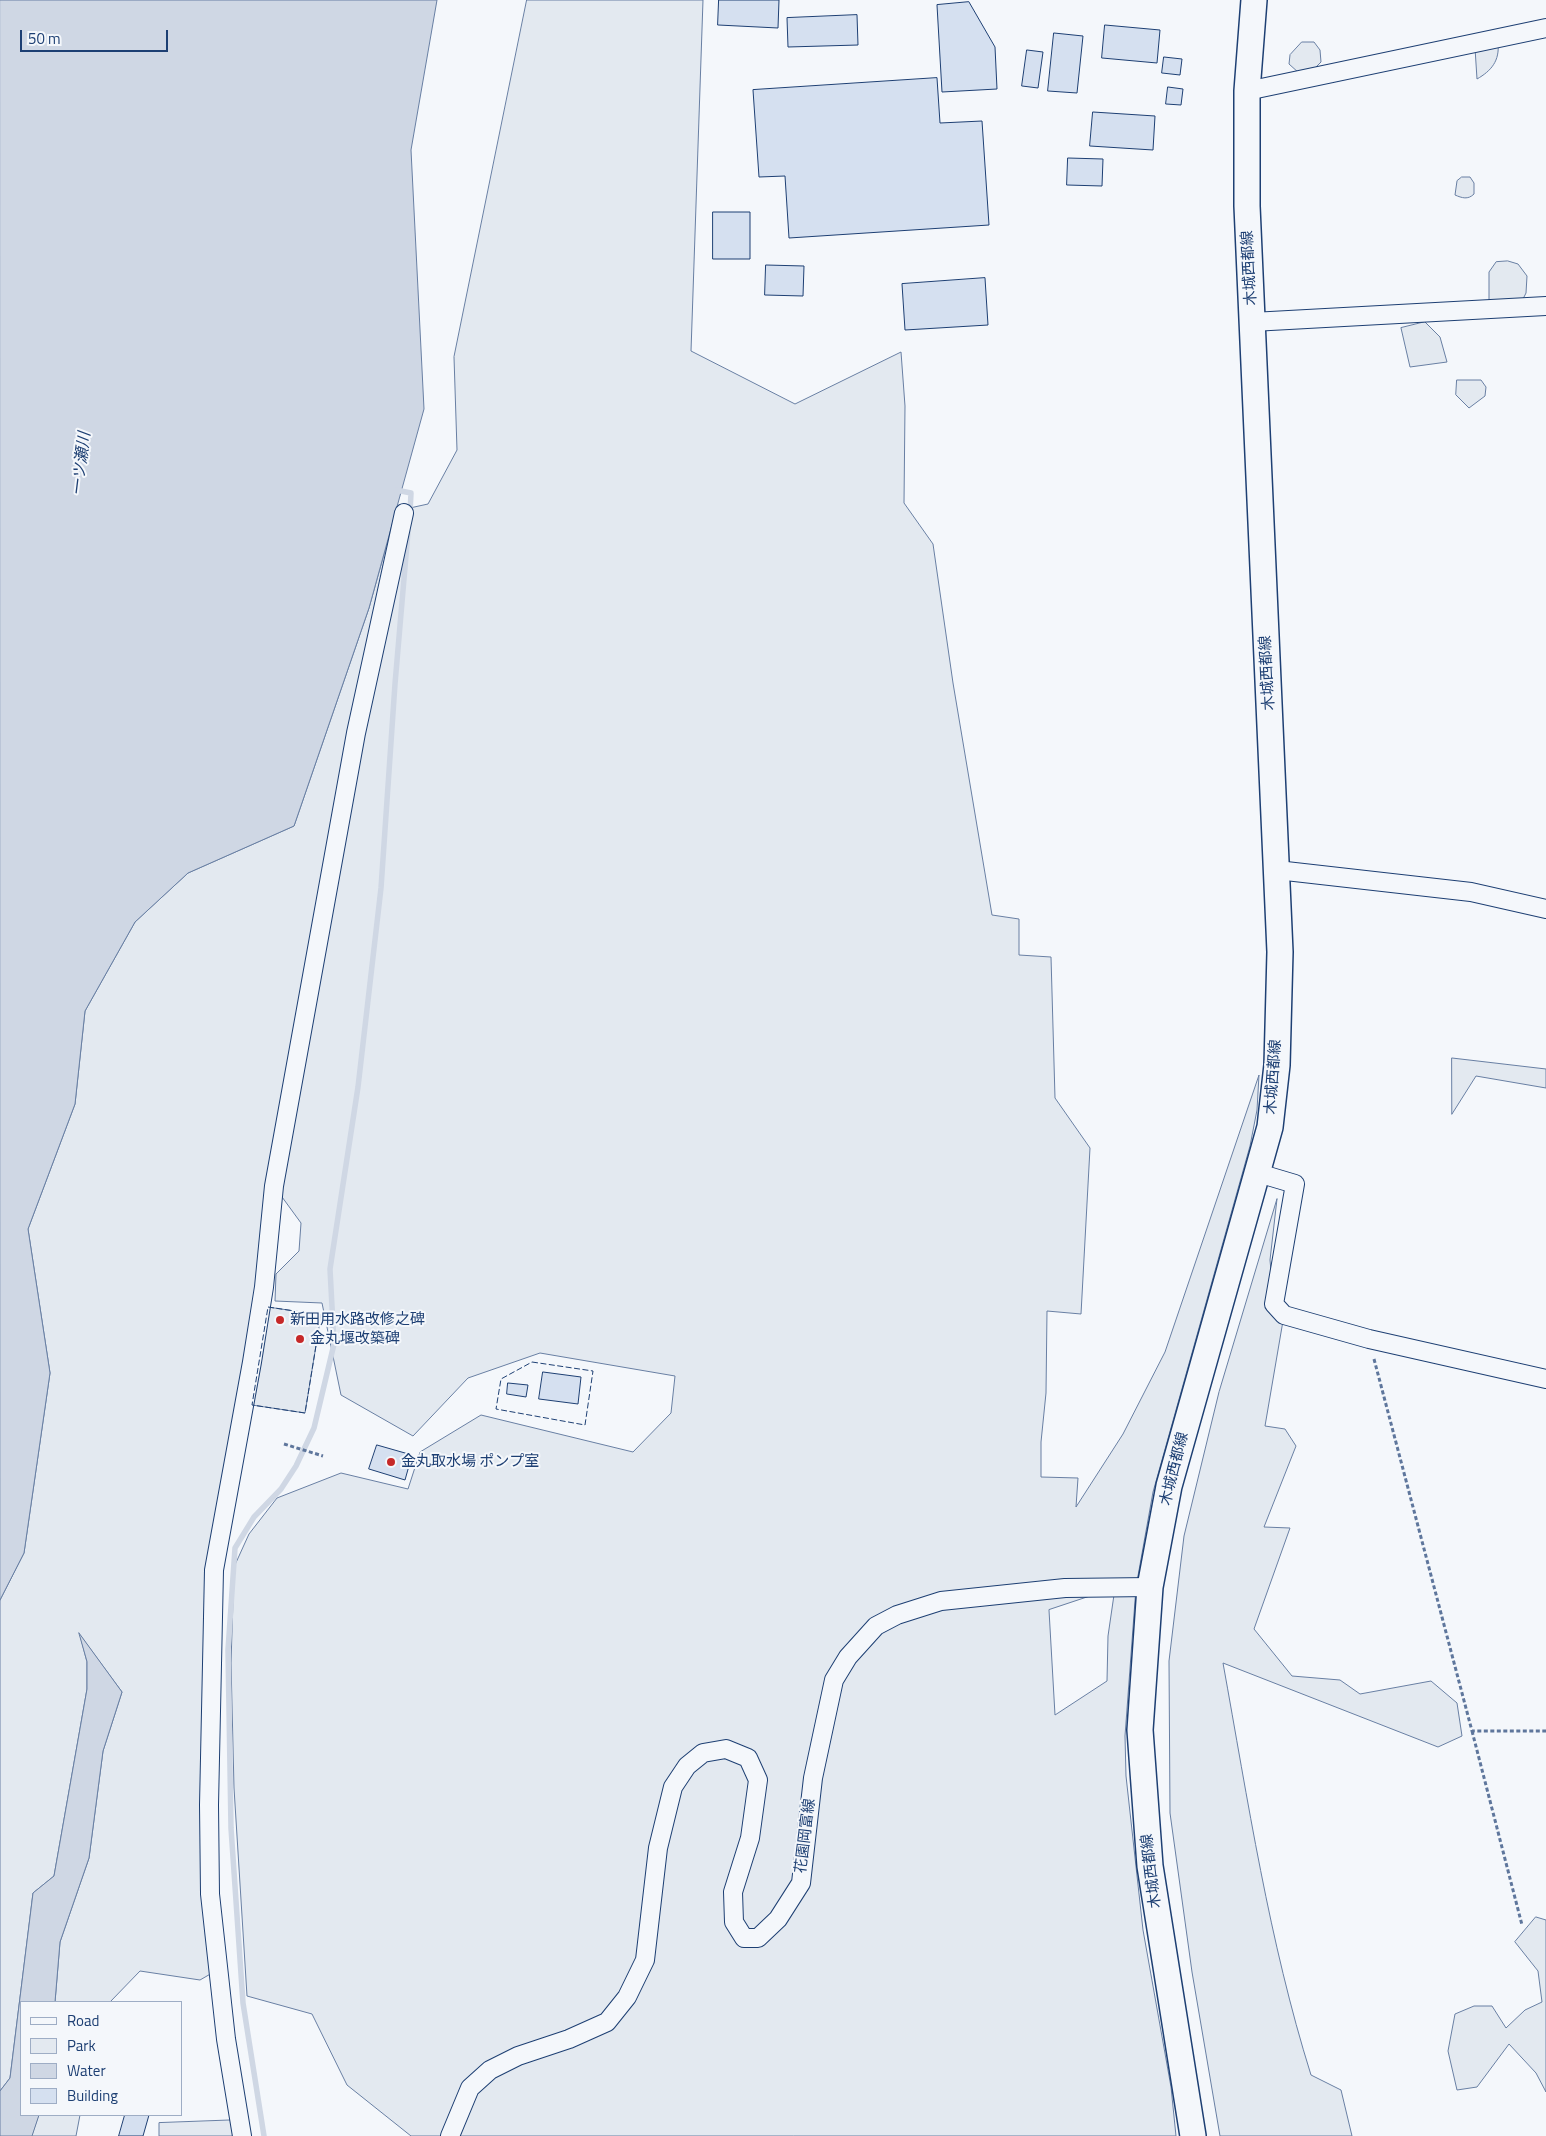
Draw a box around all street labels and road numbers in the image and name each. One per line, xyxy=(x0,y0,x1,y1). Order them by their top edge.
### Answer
street label: 木城西都線 xyxy=(1239,230,1261,306)
street label: 木城西都線 xyxy=(1257,635,1279,711)
street label: 木城西都線 xyxy=(1262,1039,1286,1115)
street label: 木城西都線 xyxy=(1157,1430,1193,1508)
street label: 花園岡富線 xyxy=(792,1798,820,1874)
street label: 木城西都線 xyxy=(1138,1833,1166,1909)

